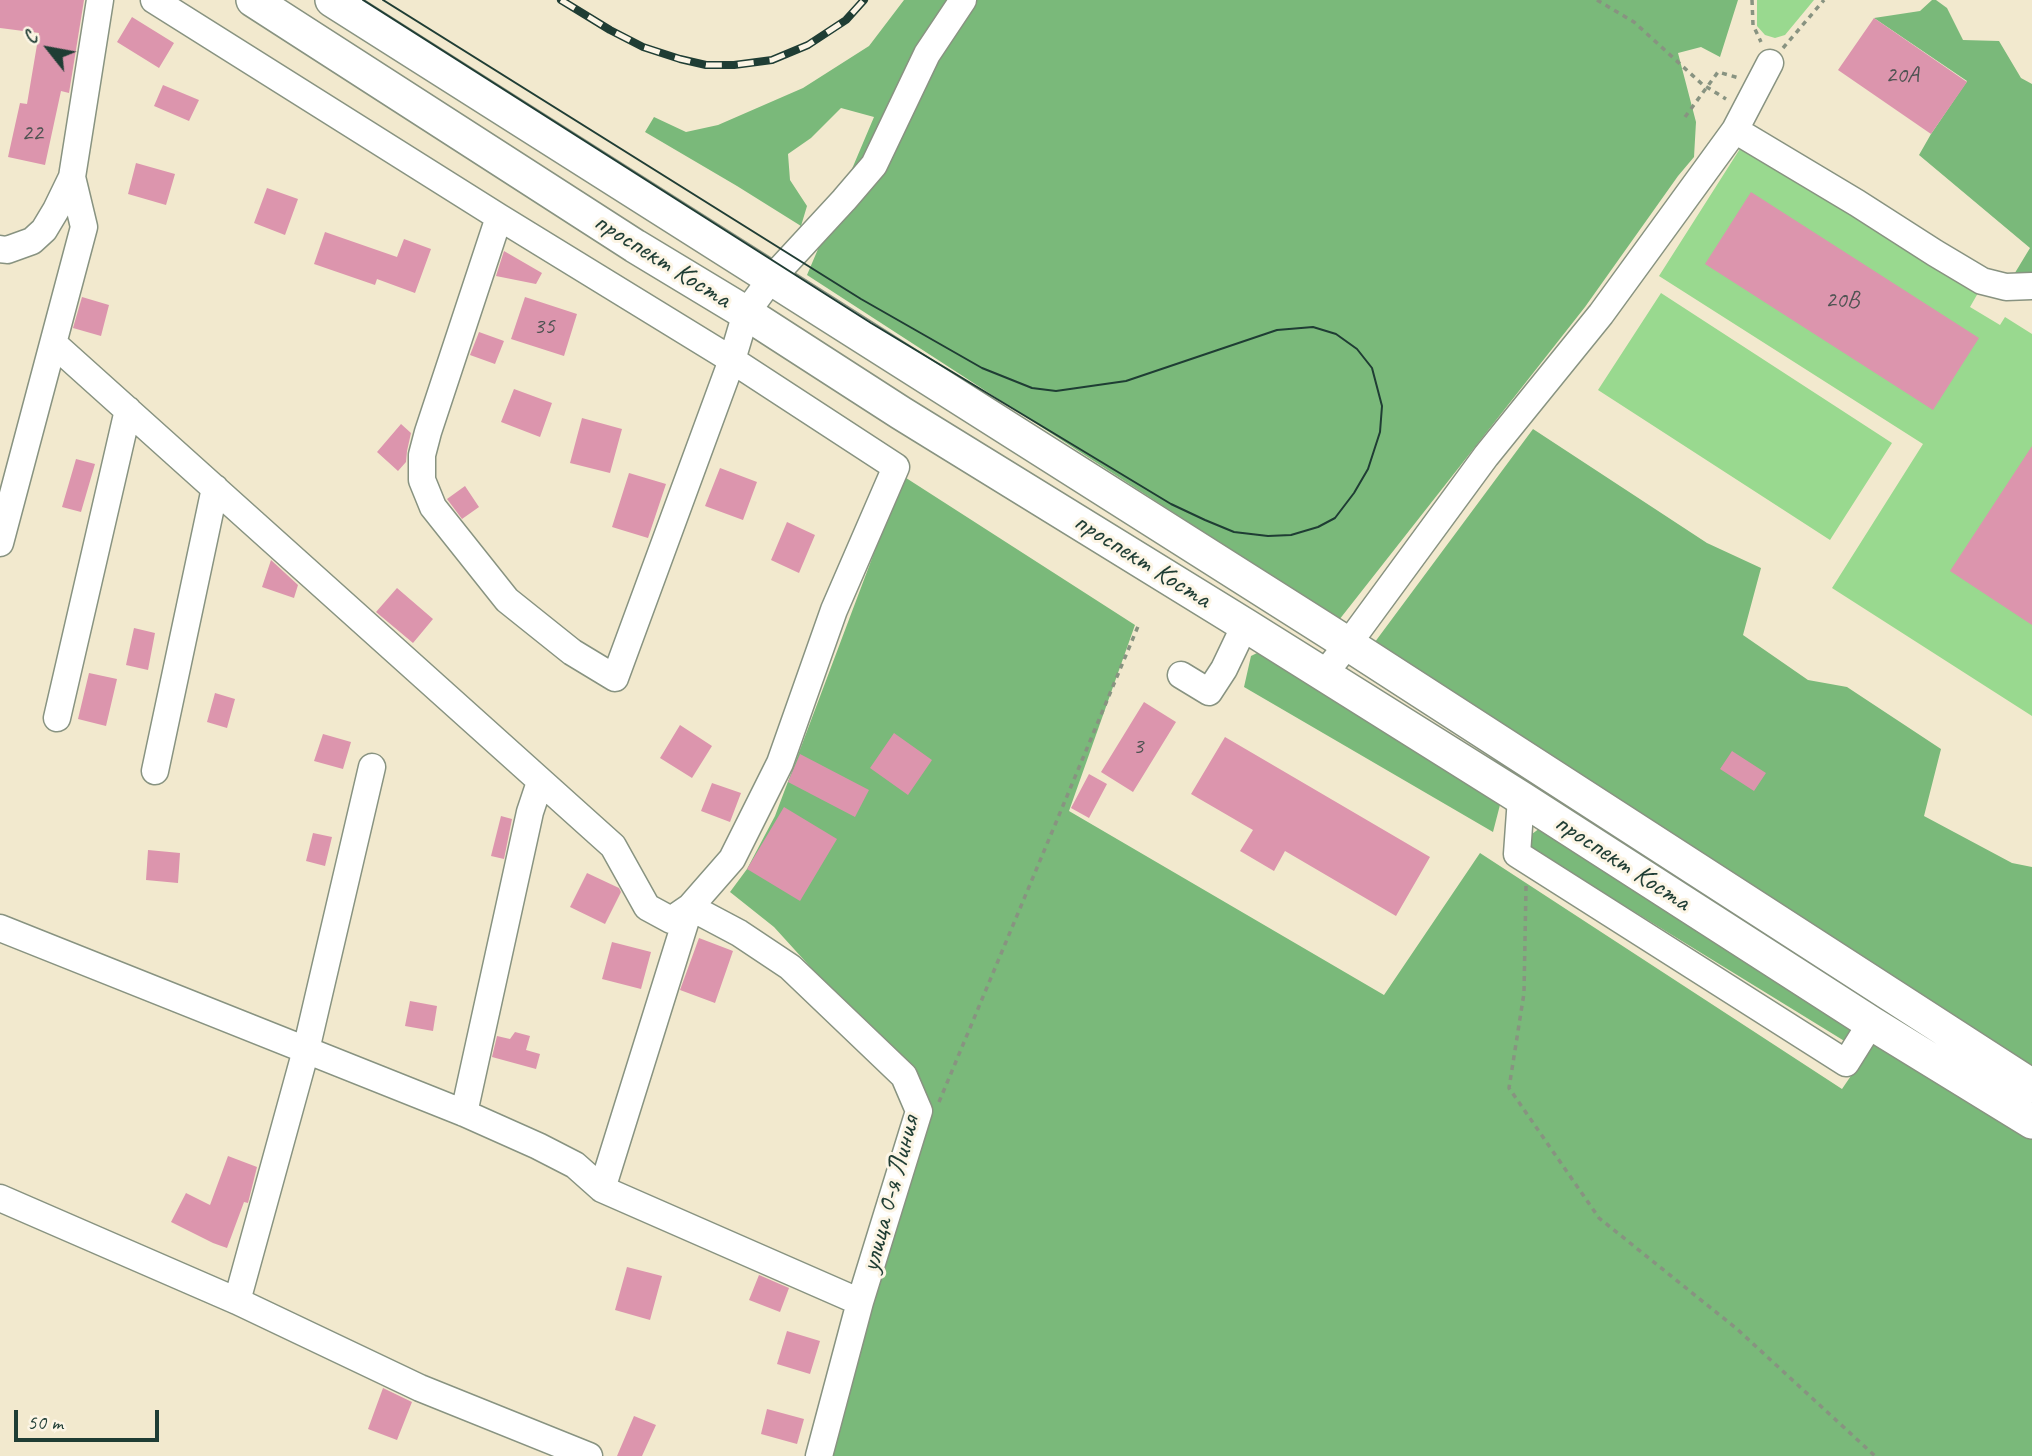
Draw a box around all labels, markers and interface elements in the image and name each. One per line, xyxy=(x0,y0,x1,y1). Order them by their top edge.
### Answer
north arrow xyxy=(14,14,84,84)
text: С xyxy=(18,28,44,48)
house number: 20А xyxy=(1885,62,1919,90)
house number: 22 xyxy=(21,120,43,148)
street label: проспект Коста xyxy=(587,206,737,316)
house number: 20В xyxy=(1825,287,1859,315)
house number: 35 xyxy=(533,313,555,341)
street label: проспект Коста xyxy=(1067,506,1217,616)
house number: 3 xyxy=(1133,733,1143,761)
street label: проспект Коста xyxy=(1548,807,1696,919)
street label: улица 0-я Линия xyxy=(854,1112,928,1276)
scale bar xyxy=(18,1396,163,1440)
text: 50 m xyxy=(27,1409,63,1435)

